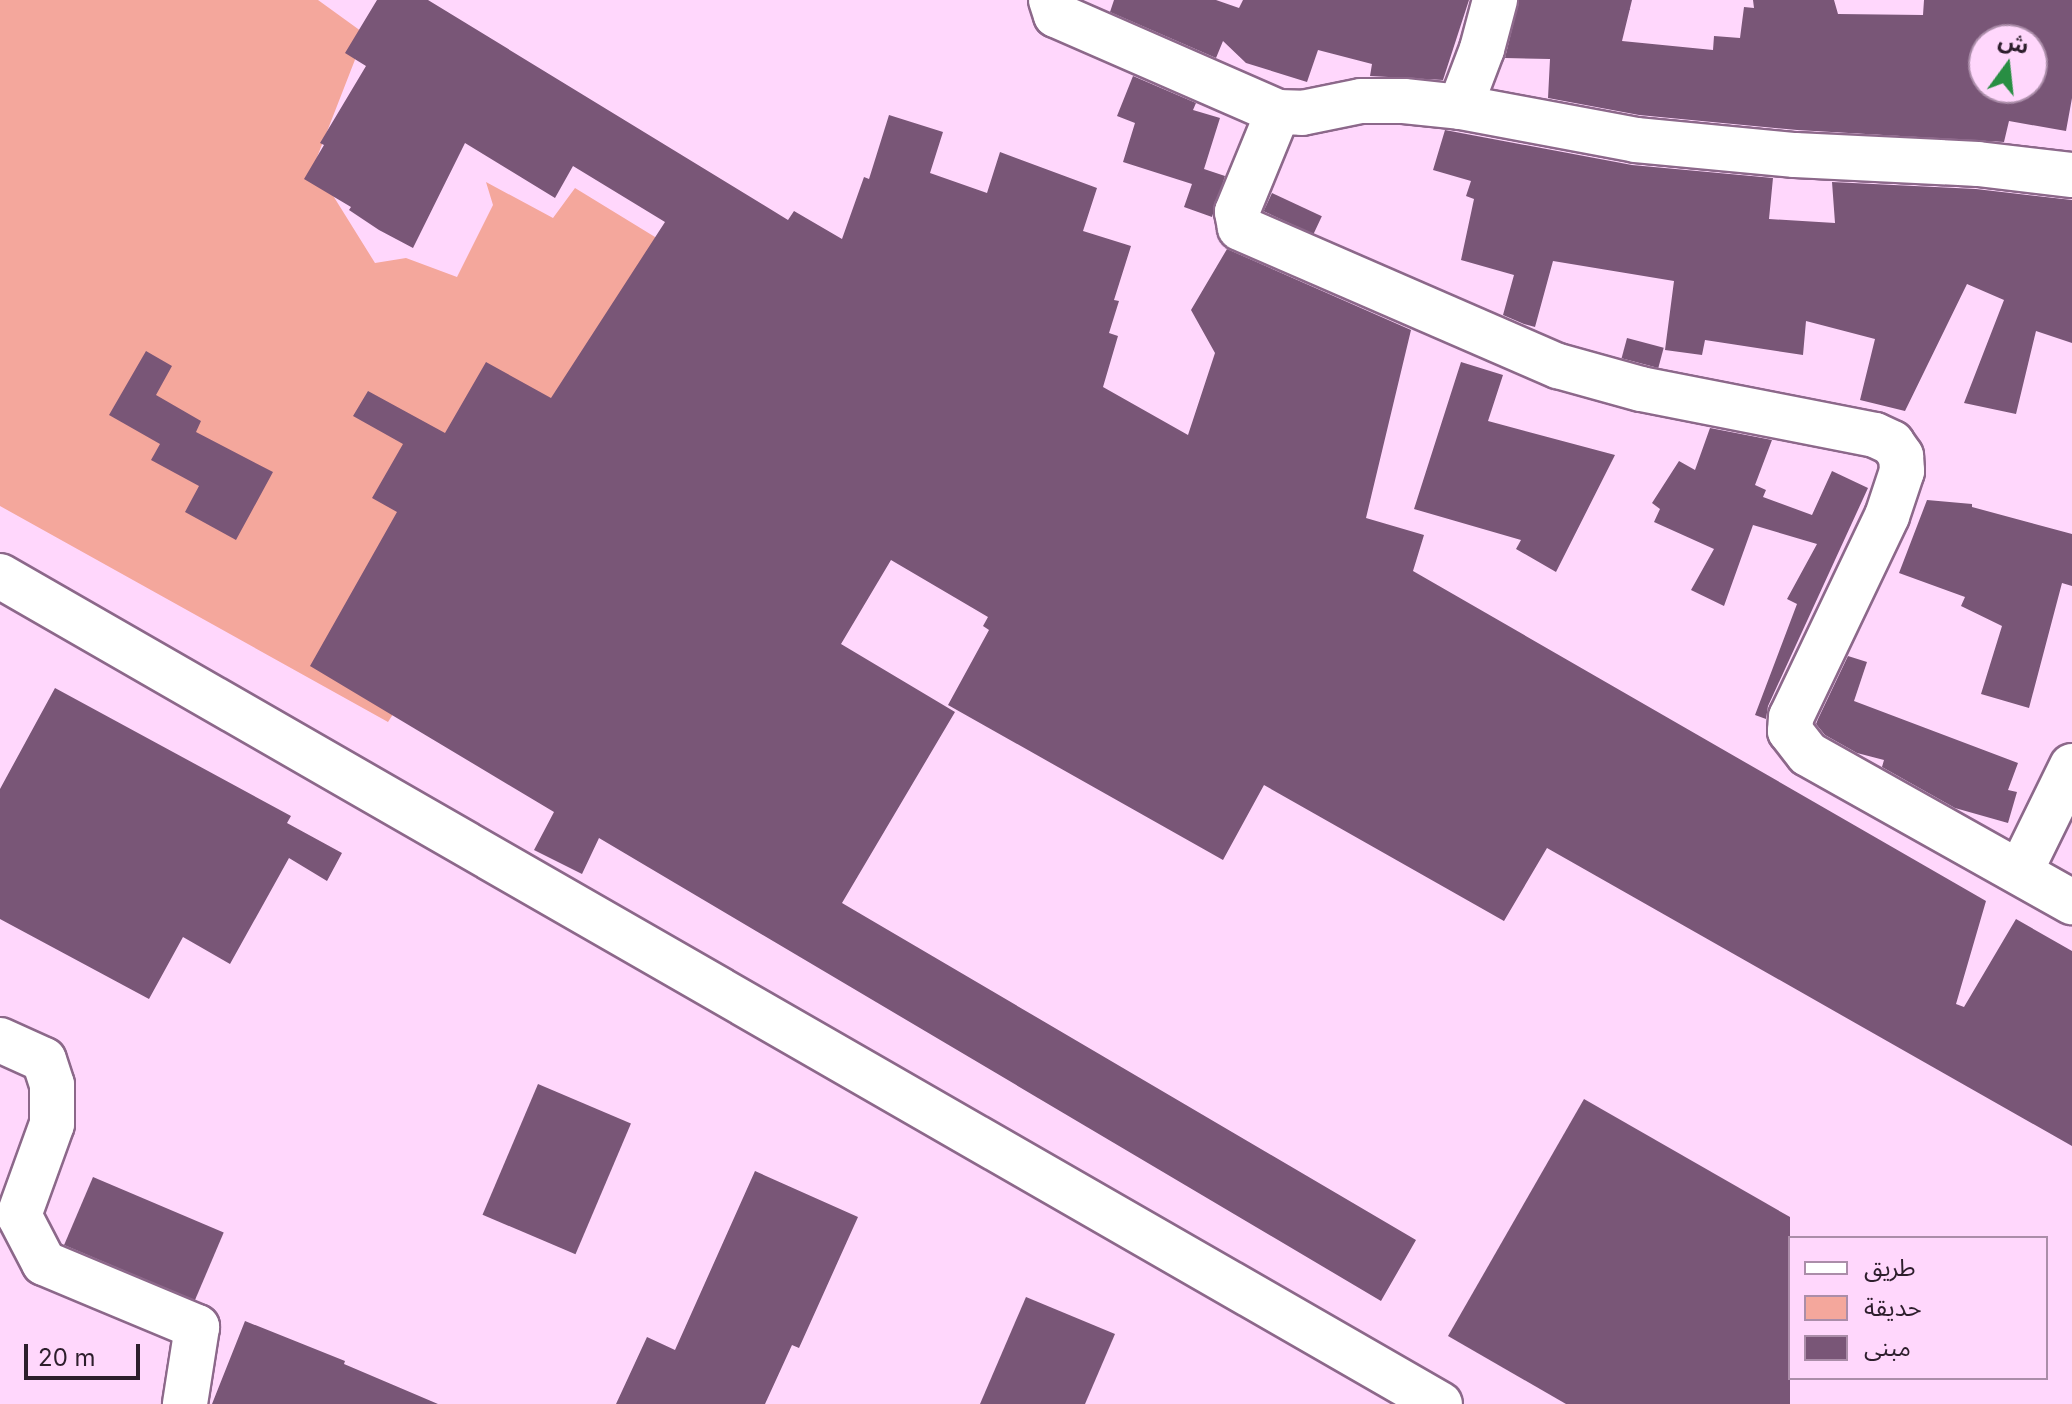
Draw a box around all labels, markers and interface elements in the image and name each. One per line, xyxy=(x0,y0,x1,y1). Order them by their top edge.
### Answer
north arrow xyxy=(1968,24,2048,104)
text: ش xyxy=(1996,26,2032,59)
legend xyxy=(1788,1236,2048,1380)
text: طريق xyxy=(1864,1253,1916,1282)
text: حديقة xyxy=(1864,1293,1922,1322)
scale bar xyxy=(28,1328,144,1378)
text: مبنى xyxy=(1864,1333,1911,1362)
text: 20 m xyxy=(38,1343,96,1372)

